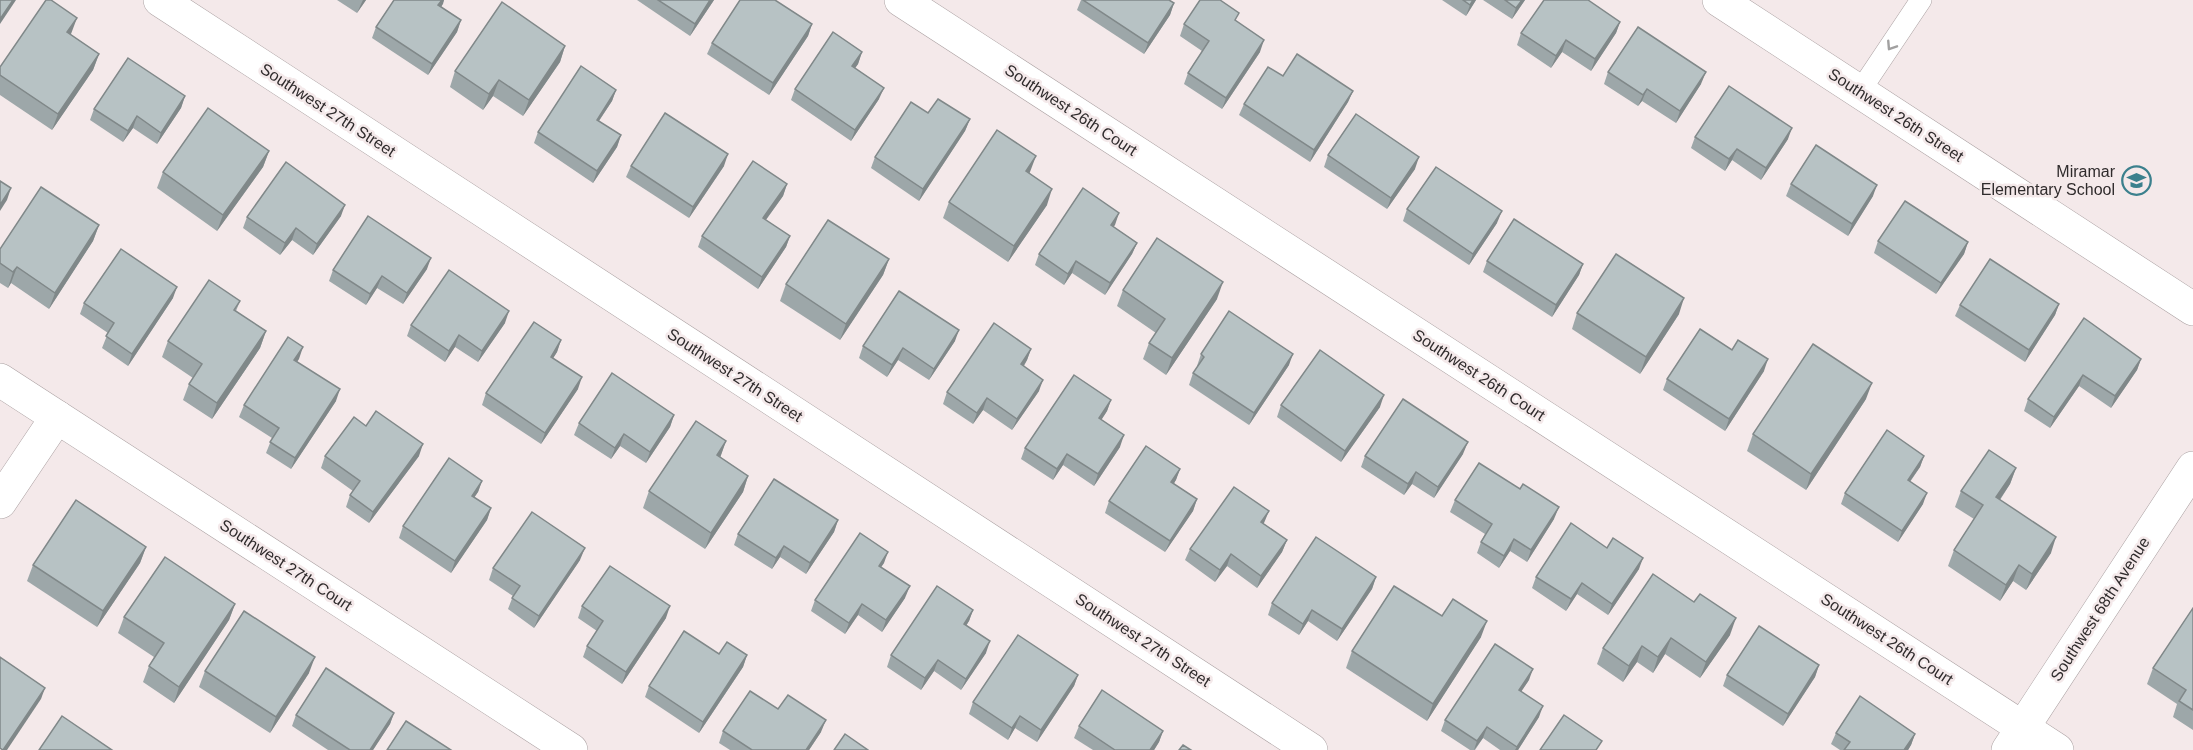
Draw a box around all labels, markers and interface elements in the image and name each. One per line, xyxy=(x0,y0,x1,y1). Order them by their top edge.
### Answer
one-way arrow xyxy=(1887,40,1899,50)
street label: Southwest 27th Street xyxy=(257,60,399,160)
street label: Southwest 26th Court xyxy=(1002,61,1141,159)
street label: Southwest 26th Street xyxy=(1825,65,1967,165)
place label: Miramar Elementary School xyxy=(1981,163,2116,198)
school or university icon: Miramar Elementary School xyxy=(2120,164,2152,196)
street label: Southwest 27th Street xyxy=(664,325,806,425)
street label: Southwest 26th Court xyxy=(1410,326,1549,424)
street label: Southwest 27th Court xyxy=(217,516,356,614)
street label: Southwest 68th Avenue xyxy=(2047,534,2153,684)
street label: Southwest 27th Street xyxy=(1072,590,1214,690)
street label: Southwest 26th Court xyxy=(1818,590,1957,688)

